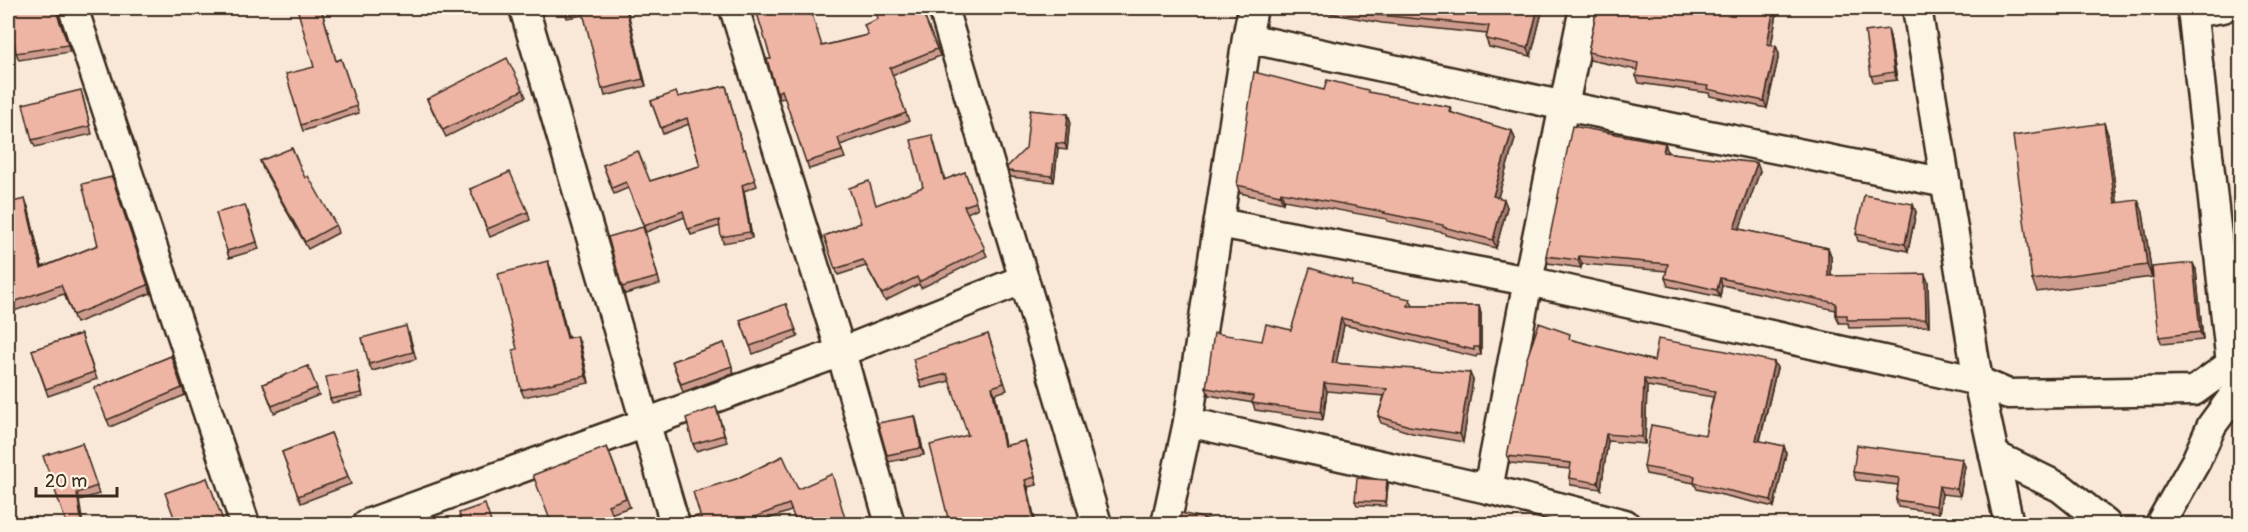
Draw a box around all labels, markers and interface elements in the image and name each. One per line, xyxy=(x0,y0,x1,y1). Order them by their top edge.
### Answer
scale bar xyxy=(36,460,117,498)
text: 20 m xyxy=(45,470,87,493)

